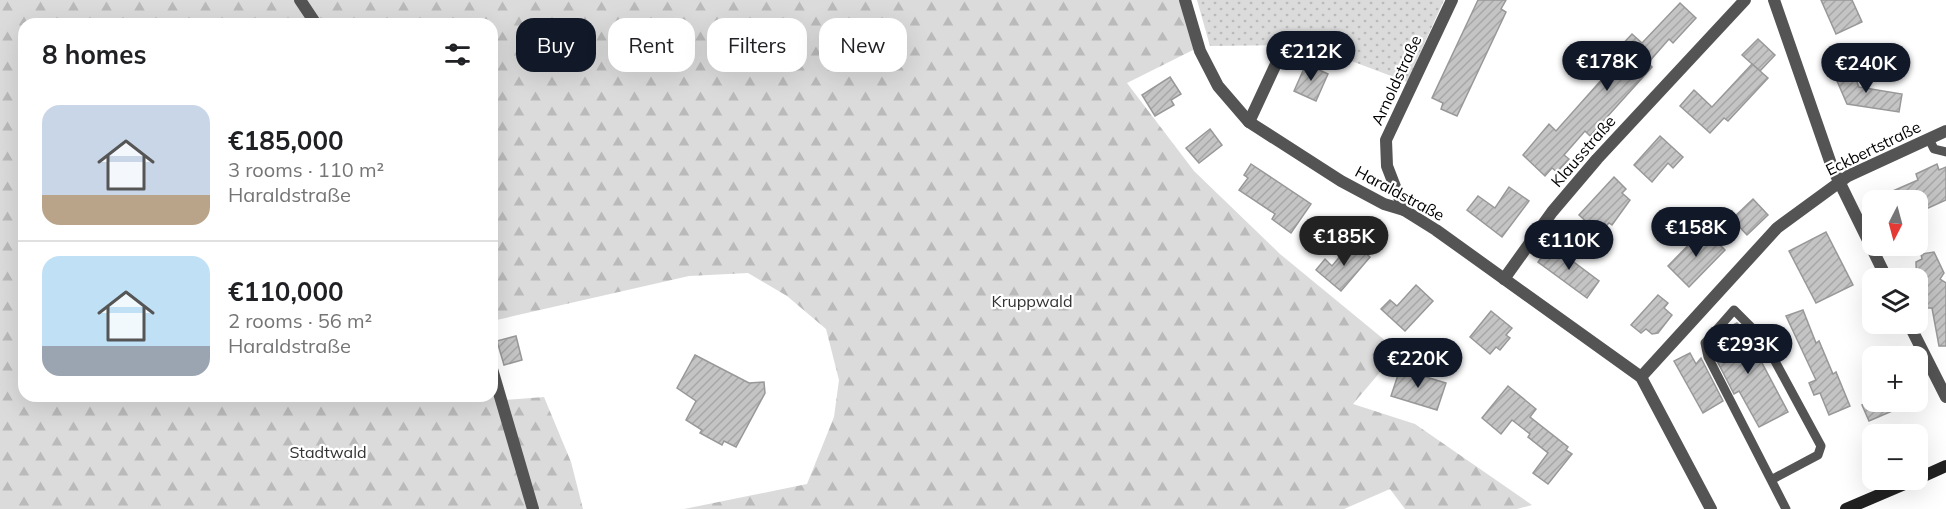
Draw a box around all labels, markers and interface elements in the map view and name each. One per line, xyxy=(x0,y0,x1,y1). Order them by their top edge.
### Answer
chip: Buy xyxy=(516,18,596,72)
chip: Rent xyxy=(608,18,695,72)
chip: Filters xyxy=(707,18,807,72)
chip: New xyxy=(819,18,907,72)
pin: €212K xyxy=(1269,31,1353,82)
street label: Arnoldstraße xyxy=(1366,32,1426,128)
text: 8 homes xyxy=(42,38,146,71)
icon: filters xyxy=(441,38,474,71)
text: €212K xyxy=(1280,38,1342,63)
pin: €178K xyxy=(1565,41,1649,92)
pin: €240K xyxy=(1824,43,1908,94)
text: €178K xyxy=(1576,48,1638,73)
text: €240K xyxy=(1835,50,1897,75)
street label: Klausstraße xyxy=(1546,111,1620,191)
street label: Eckbertstraße xyxy=(1822,116,1924,180)
text: €185,000 xyxy=(228,124,344,157)
icon: home xyxy=(90,129,162,201)
text: 3 rooms · 110 m² xyxy=(228,157,384,182)
street label: Haraldstraße xyxy=(1352,161,1448,225)
text: Haraldstraße xyxy=(228,182,351,207)
north arrow xyxy=(1862,190,1928,256)
map controls xyxy=(1862,190,1928,490)
pin: €158K xyxy=(1654,207,1738,258)
text: €158K xyxy=(1665,214,1727,239)
pin: €185K xyxy=(1302,216,1386,267)
pin: €110K xyxy=(1527,220,1611,271)
text: €185K xyxy=(1313,223,1375,248)
text: €110K xyxy=(1538,227,1600,252)
button: layers xyxy=(1862,268,1928,334)
text: €110,000 xyxy=(228,275,344,308)
icon: home xyxy=(90,280,162,352)
park label: Kruppwald xyxy=(991,291,1073,311)
text: 2 rooms · 56 m² xyxy=(228,308,372,333)
pin: €293K xyxy=(1706,324,1790,375)
text: €293K xyxy=(1717,331,1779,356)
text: Haraldstraße xyxy=(228,333,351,358)
pin: €220K xyxy=(1376,338,1460,389)
text: €220K xyxy=(1387,345,1449,370)
button: + xyxy=(1862,346,1928,412)
button: − xyxy=(1862,424,1928,490)
park label: Stadtwald xyxy=(289,442,367,462)

